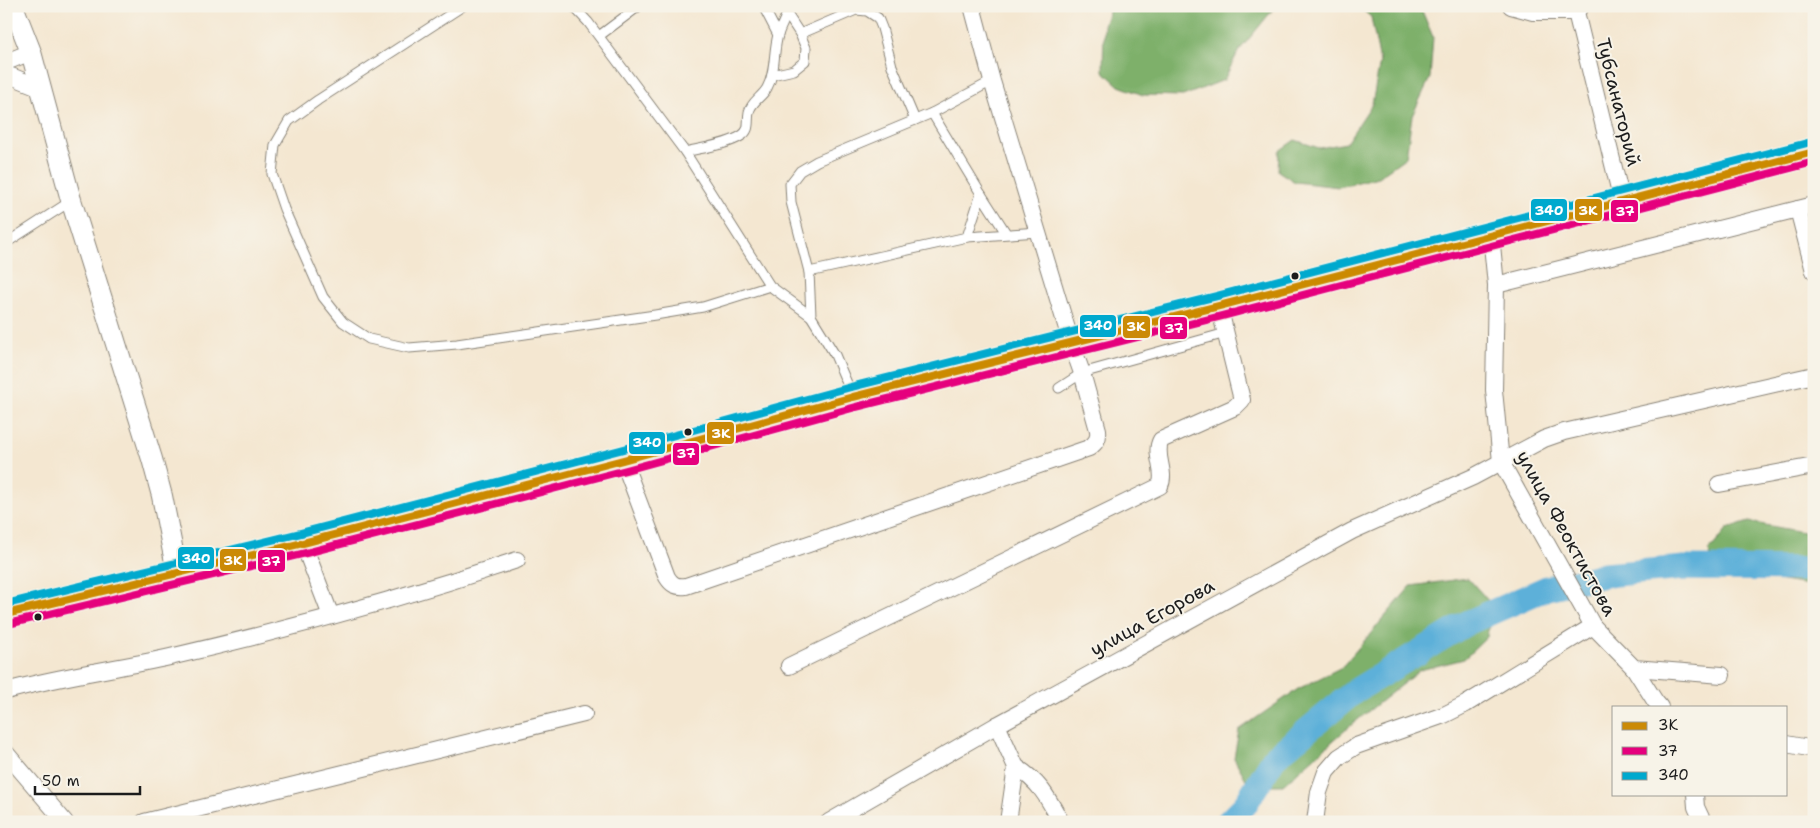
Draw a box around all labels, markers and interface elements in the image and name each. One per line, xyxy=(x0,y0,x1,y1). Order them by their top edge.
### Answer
street label: Тубсанаторий xyxy=(1590,35,1647,169)
line badge: 340 xyxy=(1530,198,1568,222)
line badge: 3К xyxy=(1574,198,1603,222)
line badge: 37 xyxy=(1610,199,1639,223)
text: 340 xyxy=(1534,201,1564,219)
text: 3К xyxy=(1578,201,1598,219)
text: 37 xyxy=(1615,202,1635,220)
unlabelled marker xyxy=(1290,271,1300,281)
line badge: 340 xyxy=(1079,314,1117,338)
line badge: 3К xyxy=(1122,315,1151,339)
text: 340 xyxy=(1083,316,1113,334)
line badge: 37 xyxy=(1159,316,1188,340)
text: 3К xyxy=(1126,317,1146,335)
text: 37 xyxy=(1164,319,1184,337)
line badge: 3К xyxy=(706,421,735,445)
text: 3К xyxy=(711,424,731,442)
unlabelled marker xyxy=(683,427,693,437)
line badge: 340 xyxy=(628,431,666,455)
text: 340 xyxy=(632,433,662,451)
line badge: 37 xyxy=(672,442,700,466)
text: 37 xyxy=(676,444,696,462)
street label: улица Феоктистова xyxy=(1511,446,1623,621)
line badge: 340 xyxy=(177,546,215,570)
line badge: 3К xyxy=(219,548,247,572)
text: 340 xyxy=(181,549,211,567)
line badge: 37 xyxy=(257,549,286,573)
text: 3К xyxy=(223,551,243,569)
text: 37 xyxy=(261,552,281,570)
street label: улица Егорова xyxy=(1086,573,1219,662)
unlabelled marker xyxy=(33,612,43,622)
legend xyxy=(1612,706,1788,796)
text: 3К xyxy=(1658,715,1679,735)
text: 37 xyxy=(1658,741,1678,761)
scale bar xyxy=(35,763,140,795)
text: 340 xyxy=(1658,765,1689,785)
text: 50 m xyxy=(42,771,80,791)

